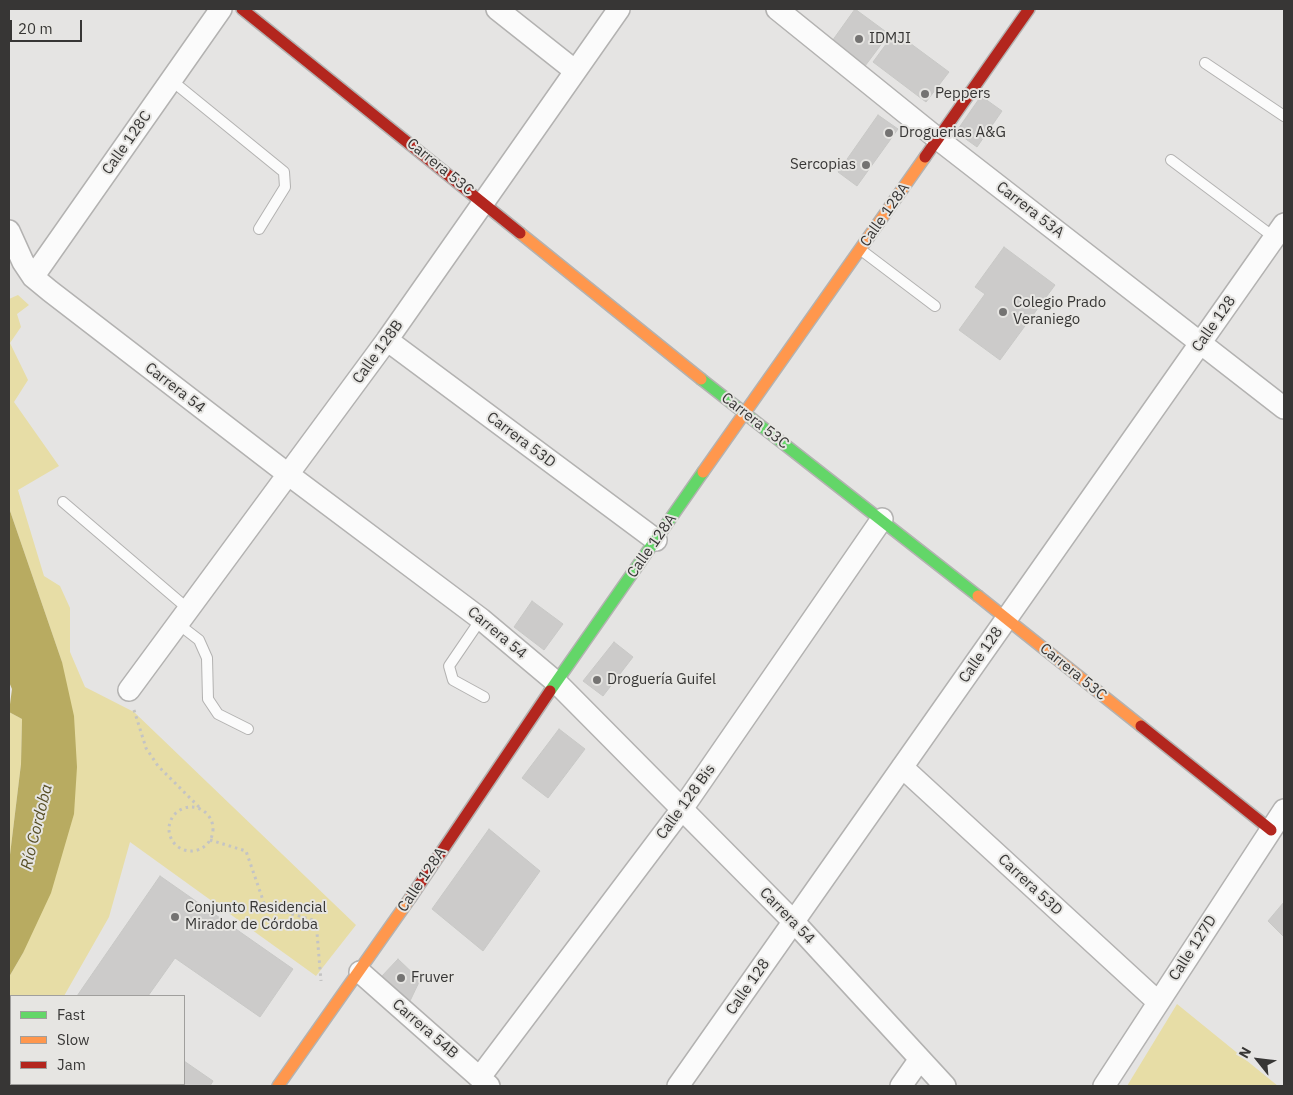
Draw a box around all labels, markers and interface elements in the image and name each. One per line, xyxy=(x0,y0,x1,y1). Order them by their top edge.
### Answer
scale bar xyxy=(12,10,85,42)
text: 20 m xyxy=(18,19,53,38)
place label: IDMJI xyxy=(869,30,911,48)
marker: IDMJI xyxy=(853,33,865,45)
place label: Peppers xyxy=(935,85,990,103)
marker: Peppers xyxy=(919,88,931,100)
street label: Calle 128C xyxy=(99,108,155,178)
place label: Droguerias A&G xyxy=(899,124,1006,142)
marker: Droguerias A&G xyxy=(883,127,895,139)
street label: Carrera 53C xyxy=(403,135,477,199)
place label: Sercopias xyxy=(790,156,856,174)
marker: Sercopias xyxy=(860,159,872,171)
street label: Carrera 53A xyxy=(993,178,1067,242)
street label: Calle 128A xyxy=(856,180,914,250)
street label: Calle 128 xyxy=(1188,293,1240,355)
place label: Colegio Prado Veraniego xyxy=(1013,294,1106,329)
marker: Colegio Prado Veraniego xyxy=(997,306,1009,318)
street label: Calle 128B xyxy=(349,317,407,387)
street label: Carrera 54 xyxy=(141,359,209,417)
street label: Carrera 53C xyxy=(718,389,792,453)
street label: Carrera 53D xyxy=(483,408,559,472)
street label: Calle 128A xyxy=(623,511,681,581)
street label: Carrera 54 xyxy=(464,603,530,663)
street label: Calle 128 xyxy=(955,624,1007,686)
street label: Carrera 53C xyxy=(1036,640,1110,704)
place label: Droguería Guifel xyxy=(607,671,716,689)
marker: Droguería Guifel xyxy=(591,674,603,686)
street label: Calle 128 Bis xyxy=(653,761,719,843)
water label: Río Cordoba xyxy=(17,782,57,872)
street label: Calle 128A xyxy=(394,844,450,916)
street label: Carrera 53D xyxy=(994,851,1066,919)
street label: Carrera 54 xyxy=(756,884,818,948)
place label: Conjunto Residencial Mirador de Córdoba xyxy=(185,899,327,934)
marker: Conjunto Residencial Mirador de Córdoba xyxy=(169,911,181,923)
street label: Calle 127D xyxy=(1165,912,1221,984)
street label: Calle 128 xyxy=(722,956,774,1018)
place label: Fruver xyxy=(411,969,454,987)
marker: Fruver xyxy=(395,972,407,984)
legend xyxy=(10,995,185,1085)
street label: Carrera 54B xyxy=(388,996,462,1062)
text: Fast xyxy=(57,1005,85,1024)
text: Slow xyxy=(57,1030,90,1049)
north arrow xyxy=(1233,1035,1283,1085)
text: N xyxy=(1235,1044,1255,1062)
text: Jam xyxy=(57,1055,86,1074)

